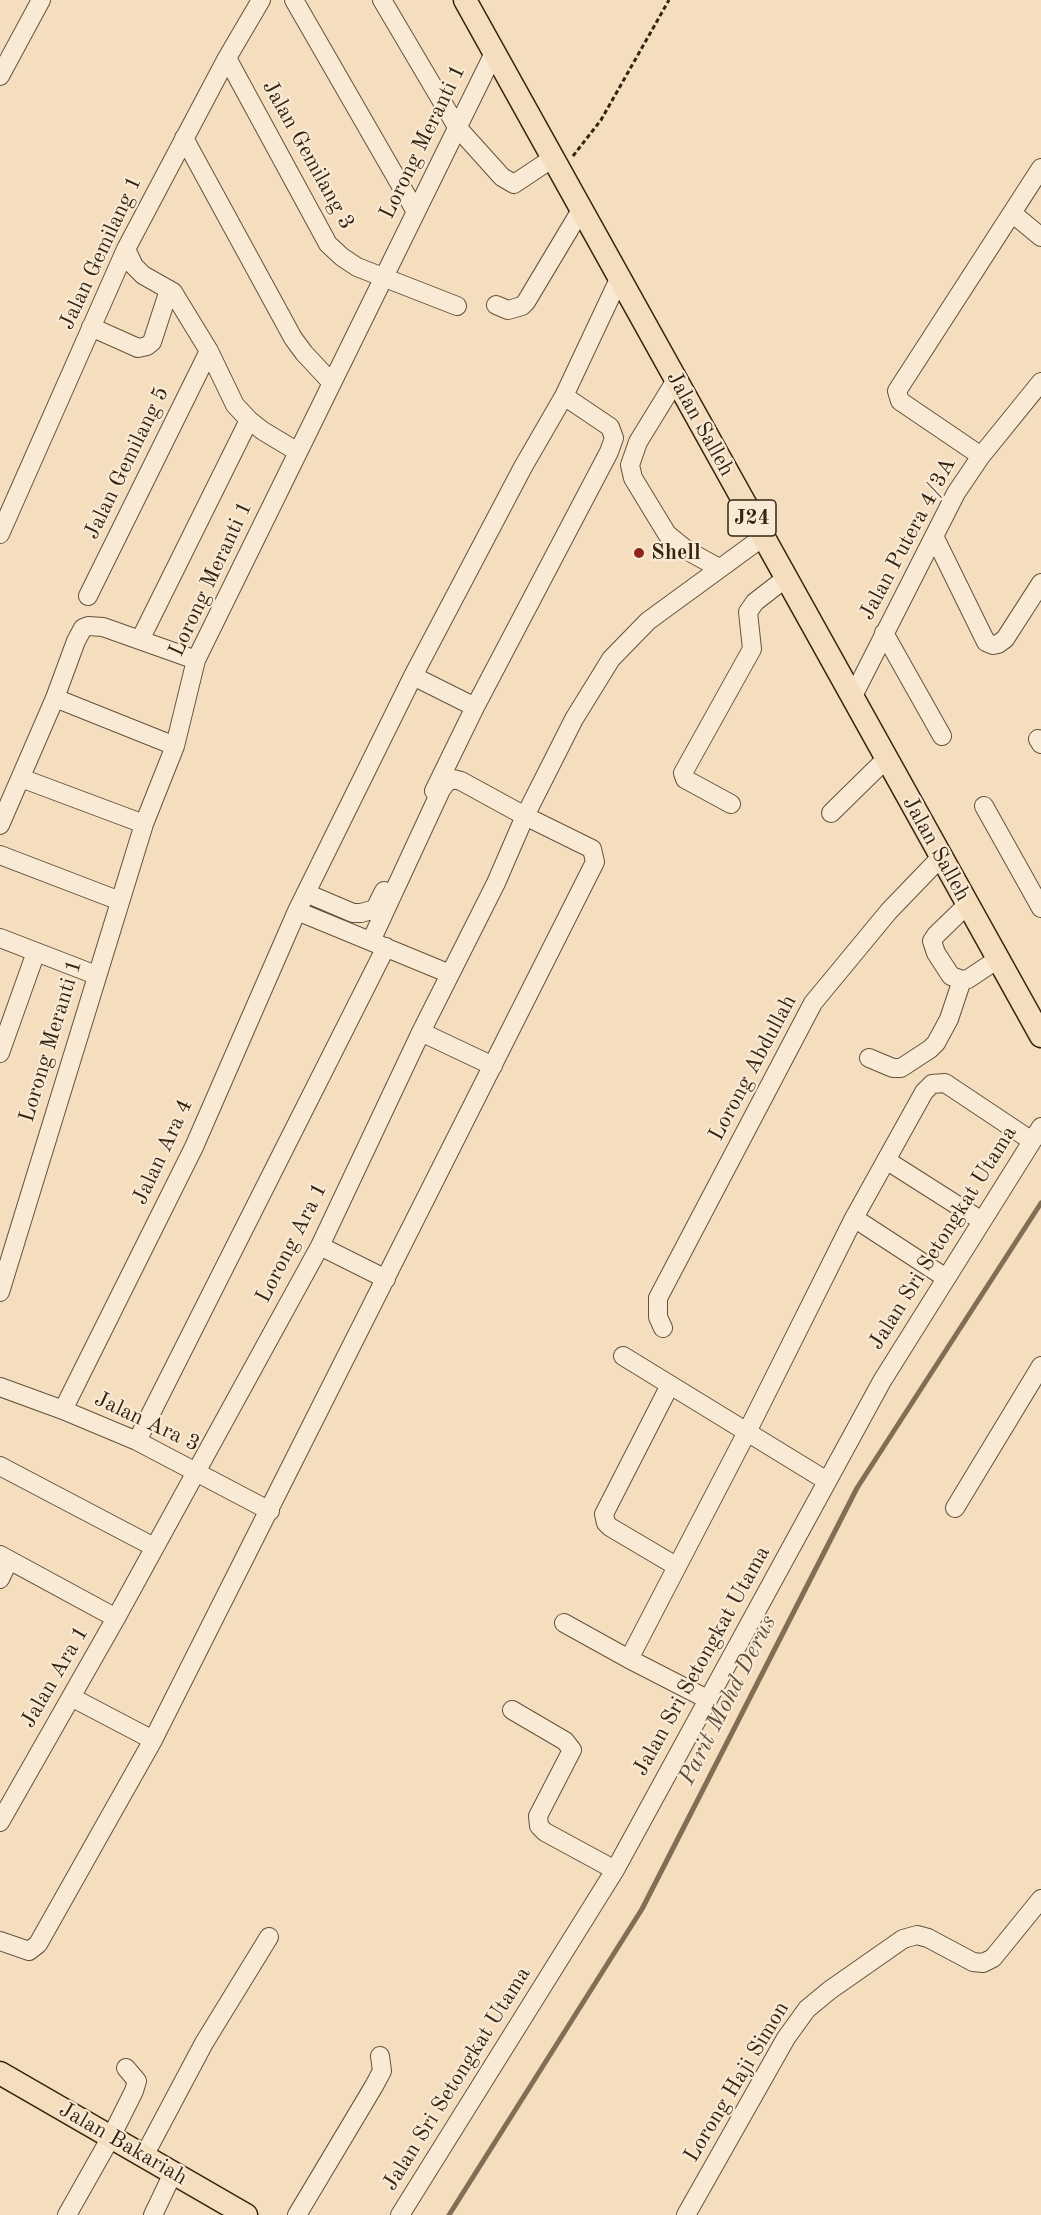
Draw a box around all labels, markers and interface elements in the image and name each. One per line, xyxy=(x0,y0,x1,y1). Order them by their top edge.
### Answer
street label: Lorong Meranti 1 xyxy=(374,61,472,223)
street label: Jalan Gemilang 3 xyxy=(256,76,360,234)
street label: Jalan Gemilang 1 xyxy=(54,172,148,334)
street label: Jalan Salleh xyxy=(660,367,740,481)
street label: Jalan Gemilang 5 xyxy=(79,382,175,544)
street label: Jalan Putera 4/3A xyxy=(854,453,962,625)
street label: Lorong Meranti 1 xyxy=(163,497,259,661)
road number: J24 xyxy=(728,500,776,536)
place label: Shell xyxy=(651,540,701,566)
marker: Shell xyxy=(632,546,646,560)
street label: Jalan Salleh xyxy=(896,792,976,906)
street label: Lorong Meranti 1 xyxy=(14,957,88,1125)
street label: Lorong Abdullah xyxy=(703,990,803,1146)
street label: Jalan Ara 4 xyxy=(127,1095,199,1209)
street label: Jalan Sri Setongkat Utama xyxy=(863,1121,1023,1355)
street label: Lorong Ara 1 xyxy=(250,1179,334,1307)
street label: Jalan Ara 3 xyxy=(90,1386,204,1458)
street label: Jalan Sri Setongkat Utama xyxy=(628,1541,776,1781)
water label: Parit Mohd Derus xyxy=(673,1610,783,1790)
street label: Jalan Ara 1 xyxy=(15,1621,95,1733)
street label: Jalan Sri Setongkat Utama xyxy=(377,1962,537,2196)
street label: Lorong Haji Simon xyxy=(679,1997,795,2167)
street label: Jalan Bakariah xyxy=(54,2097,192,2191)

